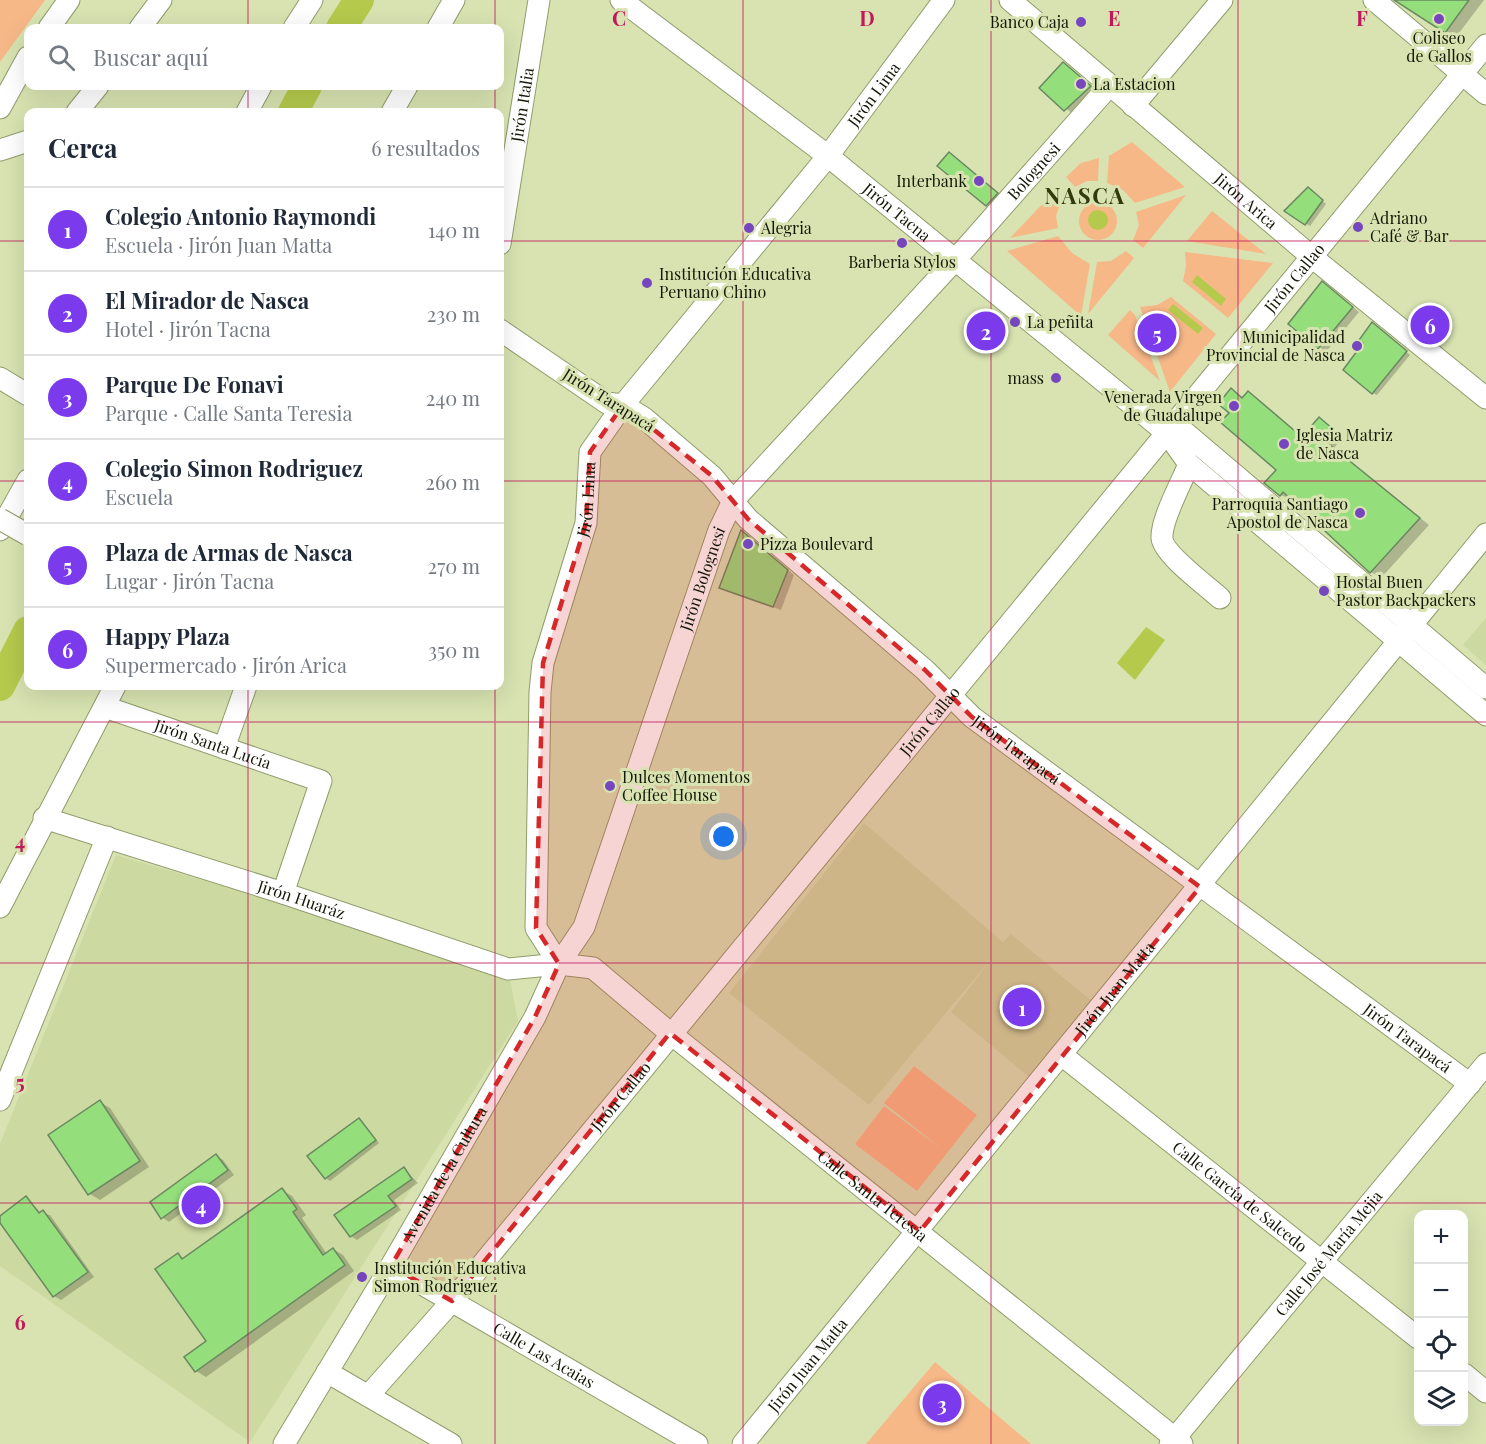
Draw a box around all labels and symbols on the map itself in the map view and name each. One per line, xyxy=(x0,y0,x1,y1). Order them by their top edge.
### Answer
text: C xyxy=(612,4,626,31)
text: D xyxy=(859,4,875,31)
text: E xyxy=(1108,4,1120,31)
text: F xyxy=(1356,4,1368,31)
place label: Banco Caja xyxy=(990,11,1069,32)
marker: Coliseo de Gallos xyxy=(1432,12,1446,26)
marker: Banco Caja xyxy=(1074,15,1088,29)
place label: Coliseo de Gallos xyxy=(1406,27,1472,66)
street label: Jirón Lima xyxy=(842,58,904,132)
street label: Jirón Italia xyxy=(505,66,538,144)
place label: La Estacion xyxy=(1093,73,1176,94)
marker: La Estacion xyxy=(1074,77,1088,91)
street label: Bolognesi xyxy=(1002,138,1065,204)
street label: Jirón Arica xyxy=(1210,167,1282,233)
place label: Interbank xyxy=(896,170,967,191)
marker: Interbank xyxy=(972,174,986,188)
street label: Jirón Tacna xyxy=(858,177,935,246)
district label: NASCA xyxy=(1045,180,1125,210)
place label: Adriano Café & Bar xyxy=(1369,207,1449,246)
place label: Alegria xyxy=(760,217,812,238)
marker: Adriano Café & Bar xyxy=(1351,220,1365,234)
marker: Alegria xyxy=(742,221,756,235)
marker: Barberia Stylos xyxy=(895,236,909,250)
street label: Jirón Callao xyxy=(1258,238,1329,317)
place label: Barberia Stylos xyxy=(848,251,956,272)
place label: Institución Educativa Peruano Chino xyxy=(659,263,811,302)
marker: Institución Educativa Peruano Chino xyxy=(640,276,654,290)
pin: 6 xyxy=(1410,302,1450,348)
pin: 2 xyxy=(966,308,1006,354)
pin: 5 xyxy=(1138,310,1176,356)
place label: La peñita xyxy=(1027,311,1093,332)
marker: La peñita xyxy=(1008,315,1022,329)
place label: Municipalidad Provincial de Nasca xyxy=(1206,326,1345,365)
marker: Municipalidad Provincial de Nasca xyxy=(1350,339,1364,353)
street label: Jirón Tarapacá xyxy=(559,362,659,436)
place label: mass xyxy=(1008,367,1044,388)
marker: mass xyxy=(1049,371,1063,385)
place label: Venerada Virgen de Guadalupe xyxy=(1103,386,1222,425)
marker: Venerada Virgen de Guadalupe xyxy=(1227,399,1241,413)
place label: Iglesia Matriz de Nasca xyxy=(1296,424,1393,463)
marker: Iglesia Matriz de Nasca xyxy=(1277,437,1291,451)
street label: Jirón Lima xyxy=(571,461,599,540)
place label: Parroquia Santiago Apostol de Nasca xyxy=(1212,493,1348,532)
marker: Parroquia Santiago Apostol de Nasca xyxy=(1353,506,1367,520)
street label: Jirón Bolognesi xyxy=(674,522,729,634)
place label: Pizza Boulevard xyxy=(760,533,873,554)
marker: Pizza Boulevard xyxy=(741,537,755,551)
place label: Hostal Buen Pastor Backpackers xyxy=(1336,571,1476,610)
marker: Hostal Buen Pastor Backpackers xyxy=(1317,584,1331,598)
street label: Jirón Callao xyxy=(894,682,964,761)
street label: Jirón Tarapacá xyxy=(968,709,1065,789)
street label: Jirón Santa Lucía xyxy=(151,713,274,773)
place label: Dulces Momentos Coffee House xyxy=(622,766,750,805)
marker: Dulces Momentos Coffee House xyxy=(603,779,617,793)
your location xyxy=(709,822,738,851)
text: 4 xyxy=(15,827,25,854)
street label: Jirón Huaráz xyxy=(254,874,348,923)
street label: Jirón Juan Matta xyxy=(1069,937,1159,1040)
pin: 1 xyxy=(1002,984,1042,1030)
street label: Jirón Tarapacá xyxy=(1359,998,1456,1077)
street label: Jirón Callao xyxy=(585,1057,655,1136)
text: 5 xyxy=(15,1068,25,1095)
street label: Avenida de la Cultura xyxy=(396,1102,491,1246)
street label: Calle García de Salcedo xyxy=(1168,1136,1312,1256)
street label: Calle Santa Teresia xyxy=(814,1145,932,1246)
pin: 4 xyxy=(182,1182,220,1228)
street label: Calle José María Mejia xyxy=(1270,1186,1387,1320)
place label: Institución Educativa Simon Rodriguez xyxy=(374,1257,526,1296)
marker: Institución Educativa Simon Rodriguez xyxy=(355,1270,369,1284)
text: 6 xyxy=(14,1308,26,1335)
street label: Jirón Juan Matta xyxy=(762,1313,852,1417)
street label: Calle Las Acaias xyxy=(490,1317,599,1392)
pin: 3 xyxy=(922,1380,962,1426)

